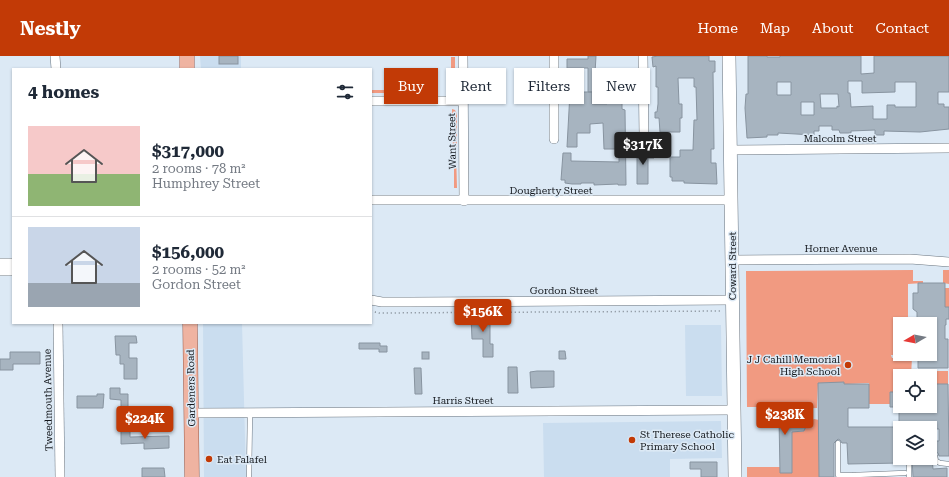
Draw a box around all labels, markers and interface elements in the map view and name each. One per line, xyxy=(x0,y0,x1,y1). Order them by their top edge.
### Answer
text: Nestly xyxy=(20,17,81,40)
text: Home xyxy=(697,20,738,36)
text: Map xyxy=(760,20,790,36)
text: About xyxy=(812,20,854,36)
text: Contact xyxy=(876,20,929,36)
chip: Buy xyxy=(384,68,438,104)
chip: Rent xyxy=(446,68,506,104)
chip: Filters xyxy=(514,68,584,104)
chip: New xyxy=(592,68,650,104)
icon: filters xyxy=(334,81,356,103)
text: 4 homes xyxy=(28,82,99,102)
street label: Want Street xyxy=(446,112,458,169)
pin: $317K xyxy=(615,132,671,166)
street label: Malcolm Street xyxy=(803,133,877,144)
text: $317K xyxy=(623,137,663,152)
text: $317,000 xyxy=(152,141,224,161)
icon: home xyxy=(60,142,108,190)
text: 2 rooms · 78 m² xyxy=(152,161,246,176)
text: Humphrey Street xyxy=(152,176,260,191)
street label: Dougherty Street xyxy=(510,185,593,196)
street label: Coward Street xyxy=(727,232,738,300)
text: $156,000 xyxy=(152,242,224,262)
icon: home xyxy=(60,243,108,291)
street label: Horner Avenue xyxy=(805,243,878,254)
text: 2 rooms · 52 m² xyxy=(152,262,246,277)
text: Gordon Street xyxy=(152,277,241,292)
street label: Gordon Street xyxy=(530,285,598,296)
pin: $156K xyxy=(455,299,511,333)
text: $156K xyxy=(463,304,503,319)
north arrow xyxy=(893,317,937,361)
map controls xyxy=(893,317,937,465)
street label: Tweedmouth Avenue xyxy=(42,348,54,451)
street label: Gardeners Road xyxy=(185,349,197,427)
place label: J J Cahill Memorial High School xyxy=(747,354,840,377)
marker: J J Cahill Memorial High School xyxy=(843,360,853,370)
button: locate xyxy=(893,369,937,413)
street label: Harris Street xyxy=(432,395,494,406)
pin: $238K xyxy=(757,402,813,436)
pin: $224K xyxy=(117,406,173,440)
text: $238K xyxy=(765,407,805,422)
text: $224K xyxy=(125,411,165,426)
button: layers xyxy=(893,421,937,465)
place label: St Therese Catholic Primary School xyxy=(640,429,734,452)
marker: St Therese Catholic Primary School xyxy=(627,435,637,445)
marker: Eat Falafel xyxy=(204,454,214,464)
place label: Eat Falafel xyxy=(217,454,267,465)

